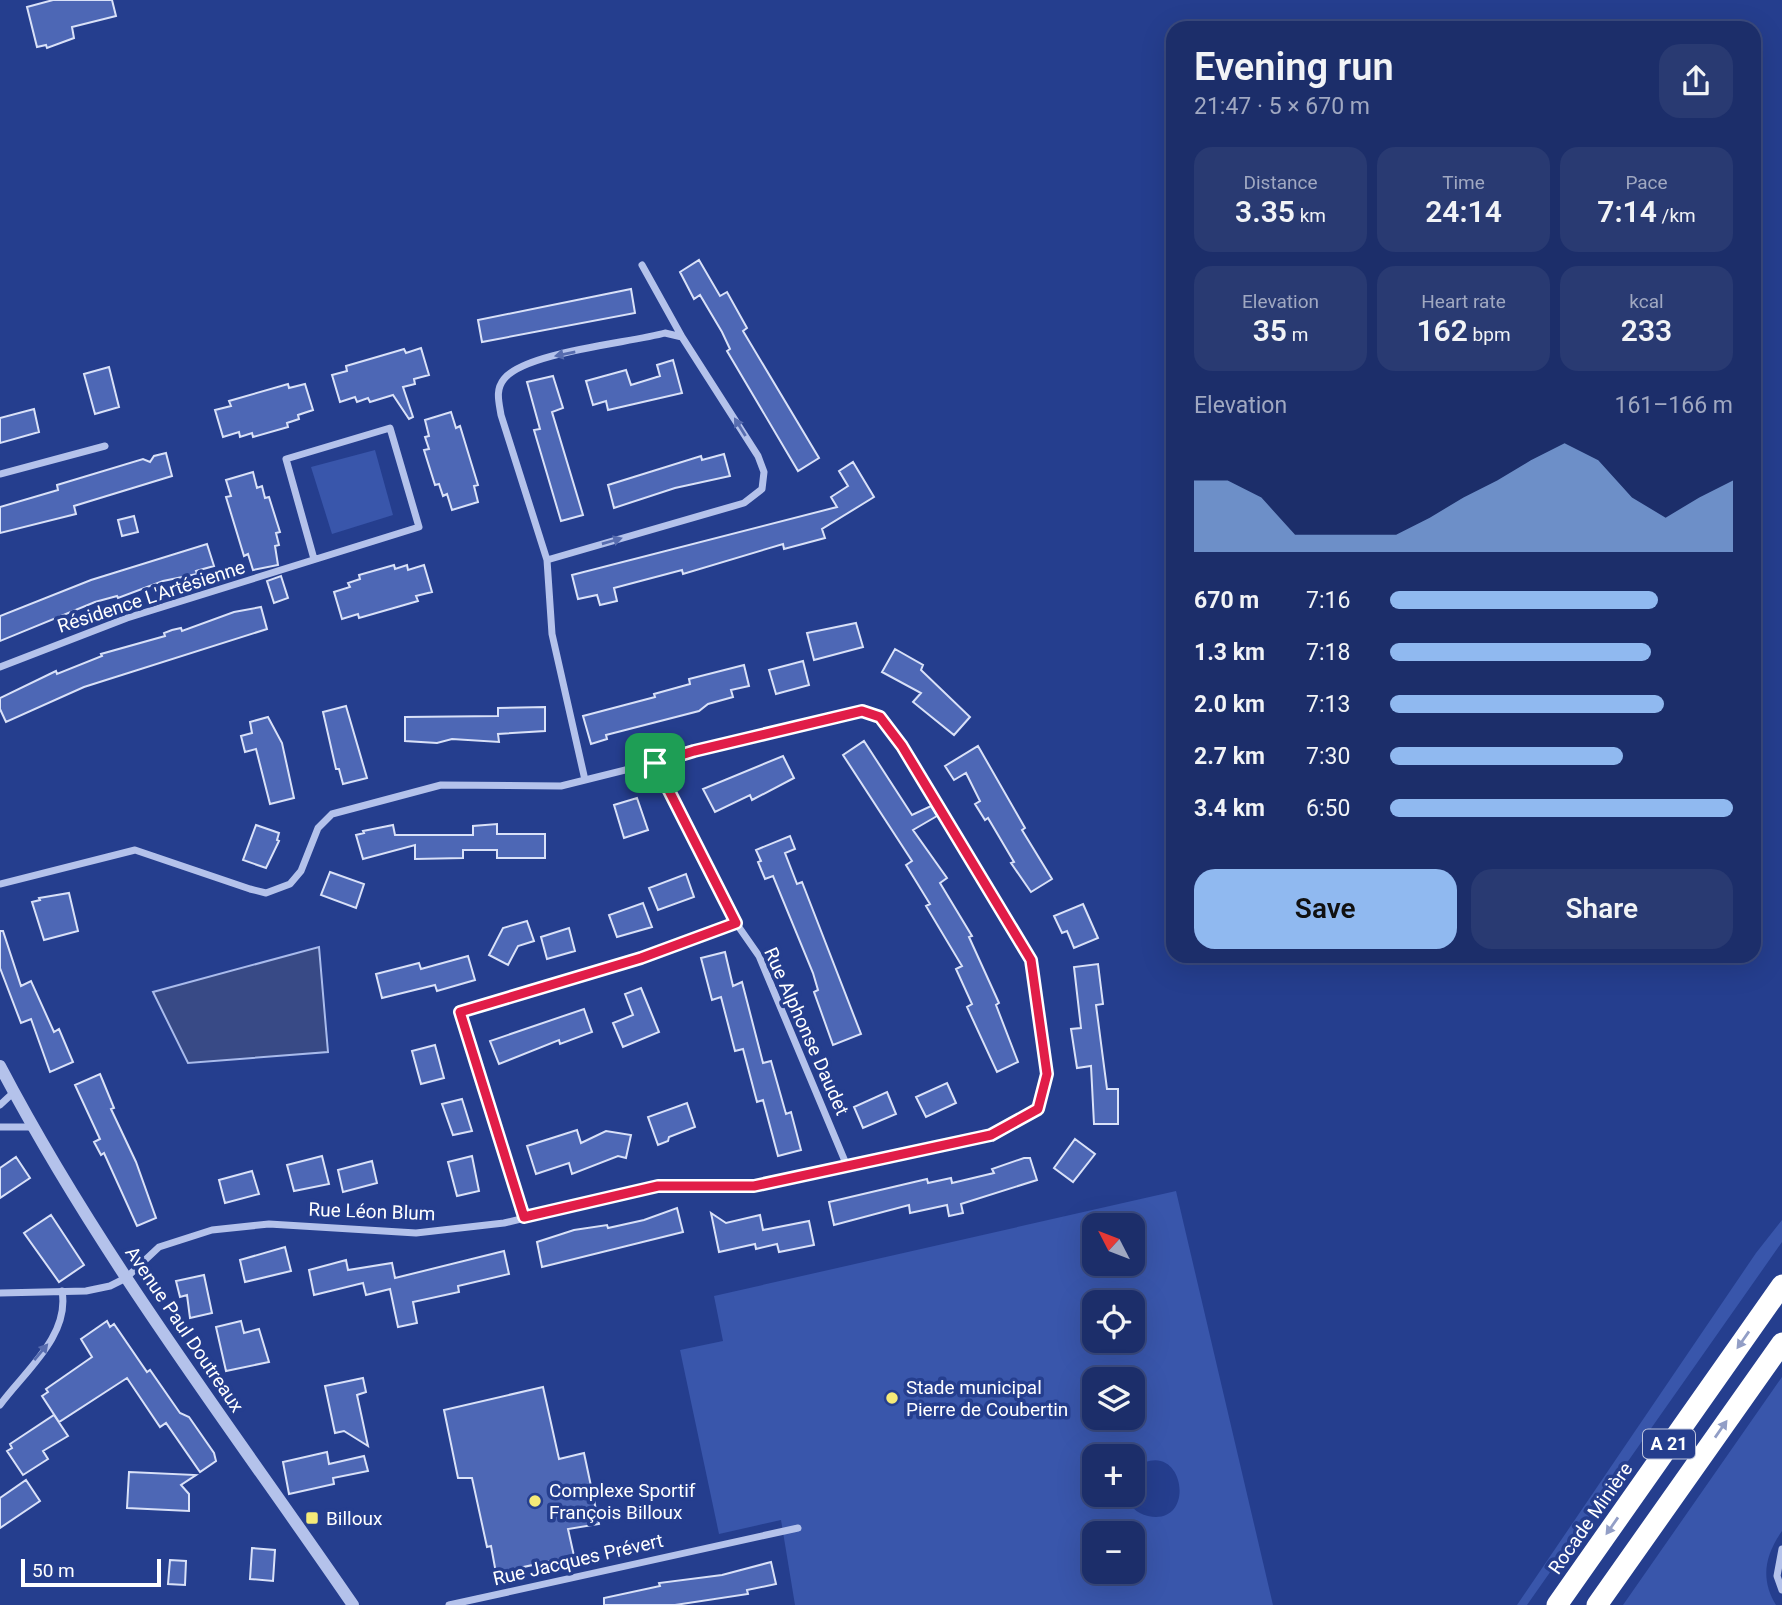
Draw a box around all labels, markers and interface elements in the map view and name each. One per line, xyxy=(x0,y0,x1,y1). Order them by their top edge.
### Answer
button: share xyxy=(1659,44,1733,118)
text: Evening run xyxy=(1194,45,1394,89)
text: 21:47 · 5 × 670 m xyxy=(1194,93,1370,120)
text: Distance xyxy=(1244,171,1317,194)
text: Time xyxy=(1442,171,1485,194)
text: Pace xyxy=(1625,171,1668,194)
text: 3.35 xyxy=(1235,194,1295,229)
text: 24:14 xyxy=(1425,194,1502,229)
text: 7:14 xyxy=(1597,194,1657,229)
text: km xyxy=(1295,204,1326,227)
text: /km xyxy=(1657,204,1696,227)
text: Elevation xyxy=(1242,290,1319,313)
text: Heart rate xyxy=(1421,290,1506,313)
text: kcal xyxy=(1629,290,1664,313)
text: 35 xyxy=(1253,313,1287,348)
text: 162 xyxy=(1416,313,1468,348)
text: 233 xyxy=(1621,313,1672,348)
text: m xyxy=(1287,323,1308,346)
text: bpm xyxy=(1468,323,1511,346)
one-way arrow xyxy=(554,349,576,360)
text: Elevation xyxy=(1194,392,1287,419)
text: 161–166 m xyxy=(1614,392,1733,419)
one-way arrow xyxy=(734,418,747,437)
one-way arrow xyxy=(602,535,623,545)
street label: Résidence L'Artésienne xyxy=(54,555,248,638)
text: 670 m xyxy=(1194,587,1259,614)
text: 7:16 xyxy=(1306,587,1350,614)
text: 1.3 km xyxy=(1194,639,1265,666)
text: 7:18 xyxy=(1306,639,1350,666)
text: 2.0 km xyxy=(1194,691,1265,718)
text: 7:13 xyxy=(1306,691,1350,718)
pin xyxy=(625,733,685,793)
text: 2.7 km xyxy=(1194,743,1265,770)
text: 7:30 xyxy=(1306,743,1350,770)
icon: arrive xyxy=(636,744,674,782)
text: 3.4 km xyxy=(1194,795,1265,822)
text: 6:50 xyxy=(1306,795,1350,822)
button: Save xyxy=(1194,869,1457,949)
button: Share xyxy=(1471,869,1733,949)
street label: Rue Alphonse Daudet xyxy=(759,944,854,1119)
street label: Rue Léon Blum xyxy=(308,1198,436,1225)
north arrow xyxy=(1082,1213,1144,1276)
map controls xyxy=(1082,1213,1145,1584)
street label: Avenue Paul Doutreaux xyxy=(120,1242,249,1417)
button: locate xyxy=(1082,1290,1145,1353)
one-way arrow xyxy=(1736,1331,1750,1349)
one-way arrow xyxy=(34,1343,49,1361)
button: layers xyxy=(1082,1367,1145,1430)
place label: Stade municipal Pierre de Coubertin xyxy=(906,1376,1068,1421)
marker: Stade municipal Pierre de Coubertin xyxy=(884,1390,900,1406)
one-way arrow xyxy=(1714,1420,1728,1438)
road number: A 21 xyxy=(1643,1429,1695,1458)
button: + xyxy=(1082,1444,1145,1507)
street label: Rocade Minière xyxy=(1543,1458,1637,1579)
place label: Complexe Sportif François Billoux xyxy=(549,1479,696,1524)
marker: Complexe Sportif François Billoux xyxy=(527,1493,543,1509)
place label: Billoux xyxy=(326,1507,383,1530)
marker: Billoux xyxy=(304,1510,320,1526)
one-way arrow xyxy=(1606,1517,1619,1536)
button: − xyxy=(1082,1521,1145,1584)
street label: Rue Jacques Prévert xyxy=(491,1529,666,1590)
scale bar xyxy=(21,1556,161,1588)
text: 50 m xyxy=(32,1559,75,1582)

